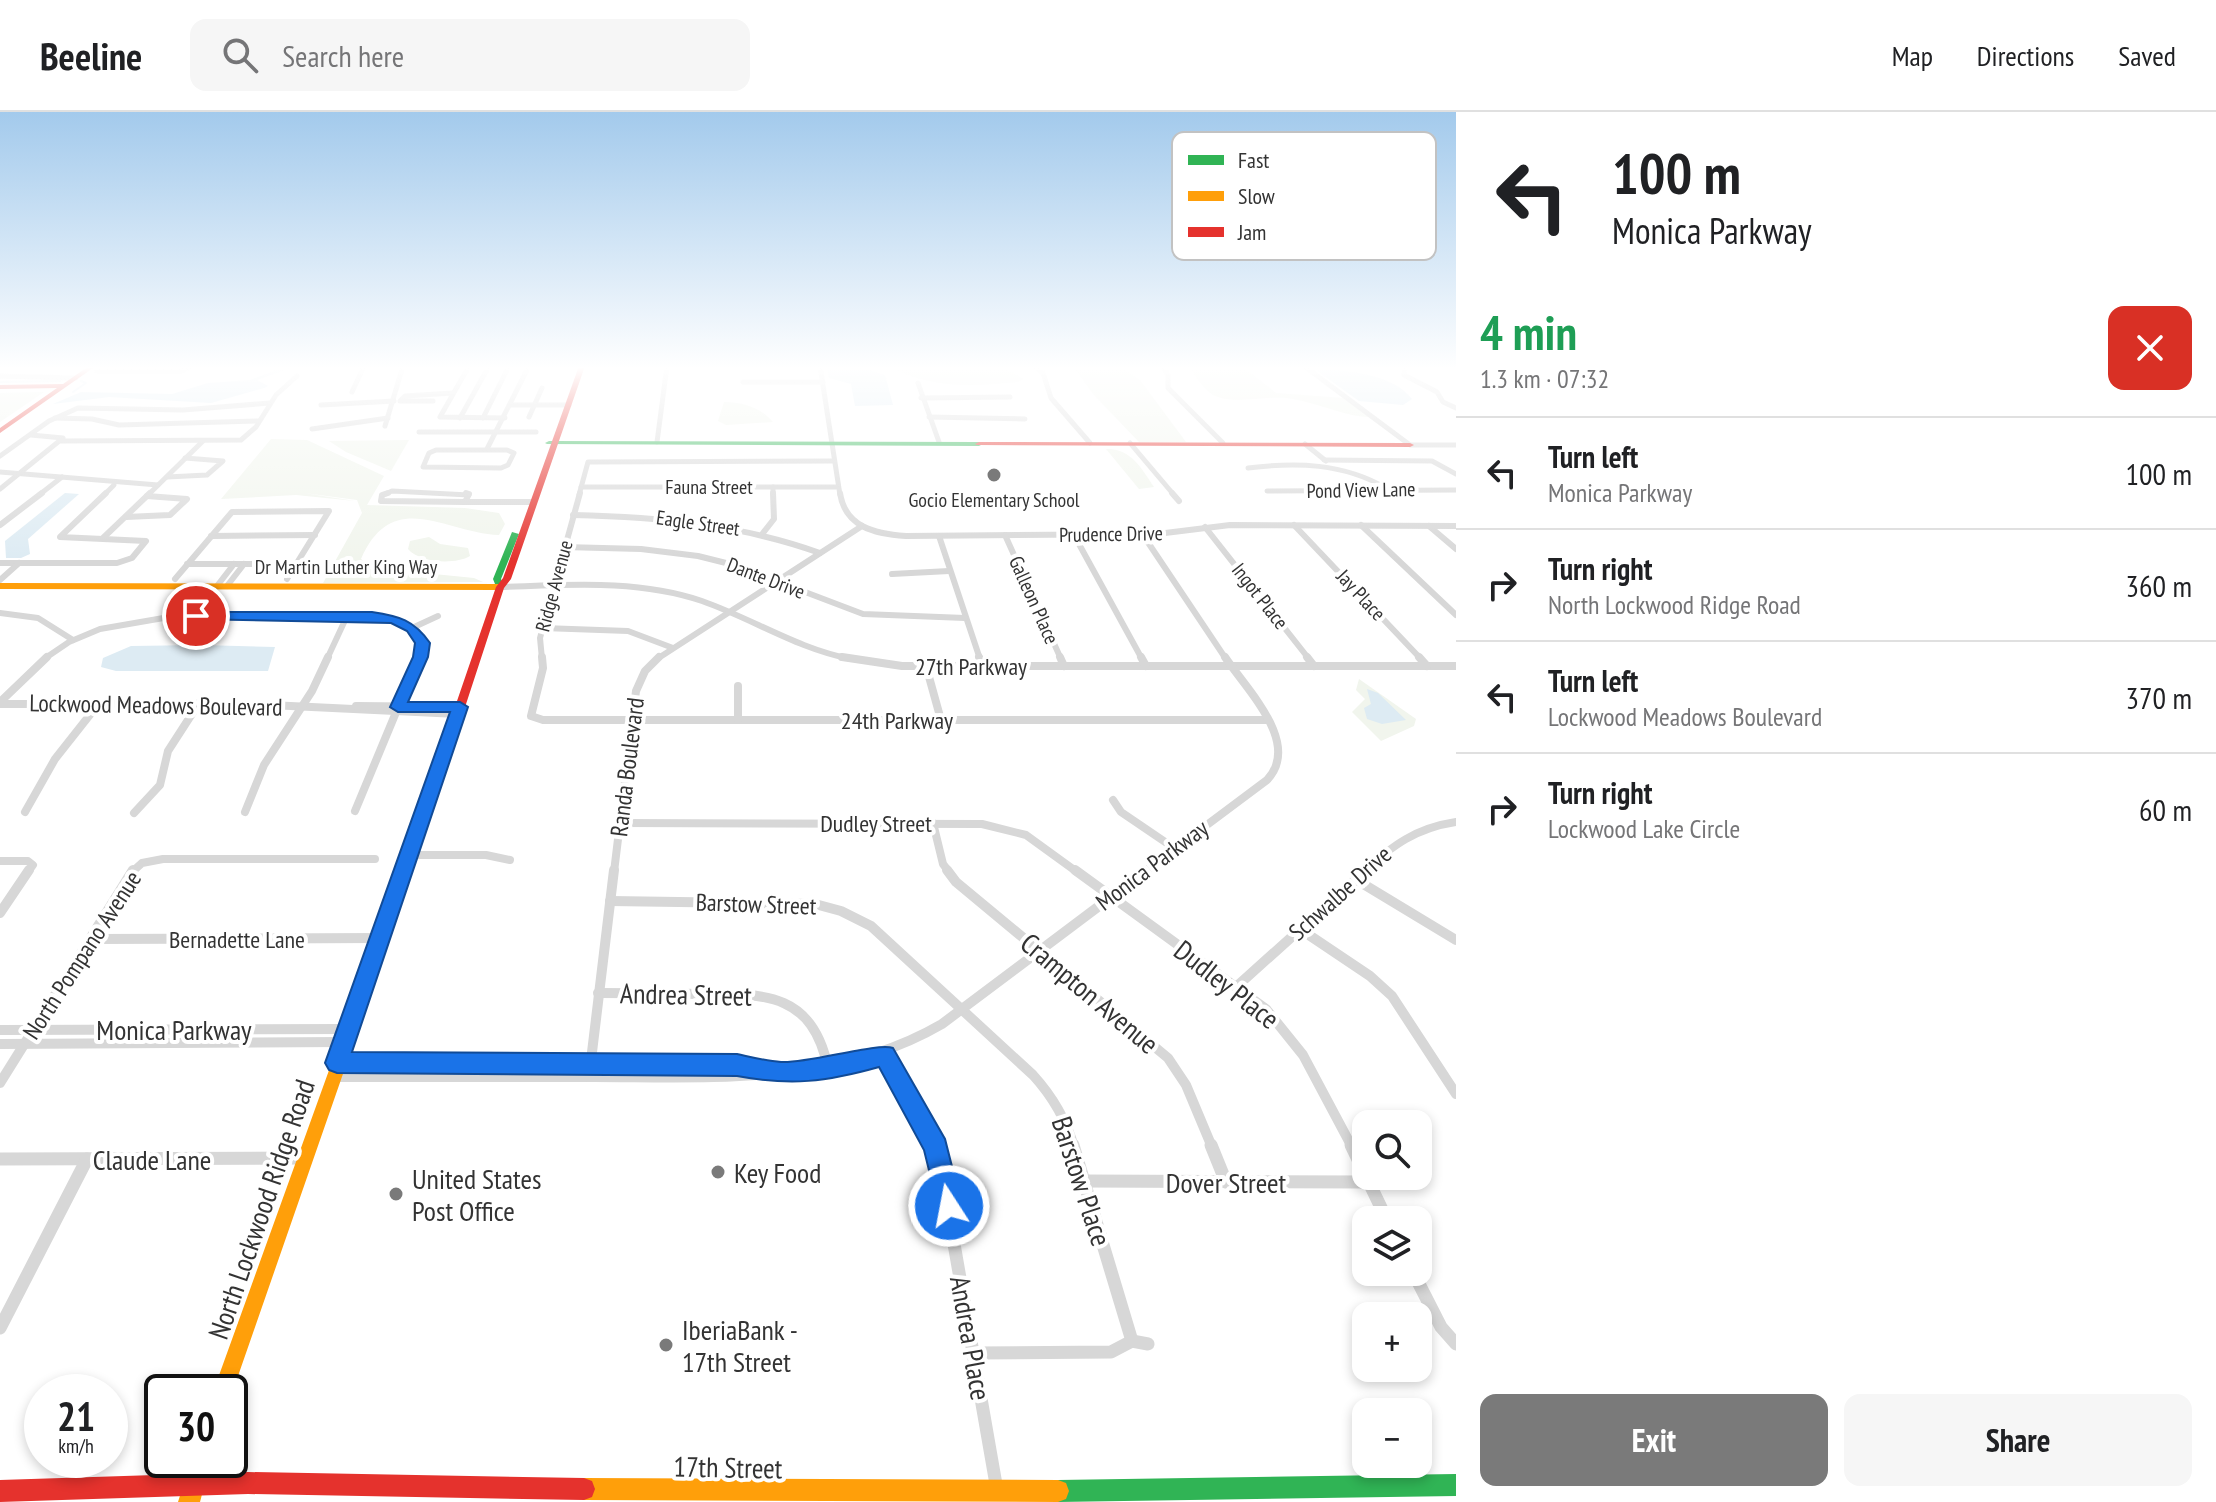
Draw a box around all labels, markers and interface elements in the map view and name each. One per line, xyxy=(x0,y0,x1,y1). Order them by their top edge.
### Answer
search box xyxy=(190,19,750,91)
text: Beeline xyxy=(40,31,142,80)
icon: search xyxy=(218,33,262,77)
text: Search here xyxy=(282,36,404,75)
text: Map xyxy=(1892,37,1933,74)
text: Directions xyxy=(1977,37,2074,74)
text: Saved xyxy=(2118,37,2176,74)
legend xyxy=(1172,132,1436,260)
text: 100 m xyxy=(1612,137,1741,209)
icon: left xyxy=(1480,144,1584,248)
text: Fast xyxy=(1238,146,1269,174)
text: Slow xyxy=(1238,182,1275,210)
text: Monica Parkway xyxy=(1612,207,1812,254)
text: Jam xyxy=(1237,218,1266,246)
text: 4 min xyxy=(1480,301,1577,363)
button: close xyxy=(2108,306,2192,390)
text: 1.3 km · 07:32 xyxy=(1480,362,1609,395)
text: Turn left xyxy=(1548,437,1638,476)
icon: left xyxy=(1480,451,1524,495)
text: 100 m xyxy=(2126,454,2192,493)
marker: Gocio Elementary School xyxy=(985,466,1003,484)
street label: Fauna Street xyxy=(665,474,753,500)
street label: Pond View Lane xyxy=(1306,476,1416,504)
text: Monica Parkway xyxy=(1548,476,1692,509)
place label: Gocio Elementary School xyxy=(909,487,1080,513)
street label: Eagle Street xyxy=(655,504,742,542)
street label: Prudence Drive xyxy=(1059,520,1163,548)
street label: Ridge Avenue xyxy=(529,537,579,635)
text: Turn right xyxy=(1548,549,1652,588)
street label: Dante Drive xyxy=(723,551,809,605)
street label: Galleon Place xyxy=(1003,552,1065,648)
street label: Dr Martin Luther King Way xyxy=(255,554,438,580)
street label: Ingot Place xyxy=(1226,558,1294,634)
street label: Jay Place xyxy=(1330,563,1391,626)
icon: right xyxy=(1480,563,1524,607)
text: 360 m xyxy=(2126,566,2192,605)
pin xyxy=(162,582,230,650)
text: North Lockwood Ridge Road xyxy=(1548,588,1801,621)
icon: arrive xyxy=(174,594,218,638)
street label: 27th Parkway xyxy=(915,651,1027,682)
text: Turn left xyxy=(1548,661,1638,700)
icon: left xyxy=(1480,675,1524,719)
text: 370 m xyxy=(2126,678,2192,717)
street label: Lockwood Meadows Boulevard xyxy=(29,687,283,723)
street label: Randa Boulevard xyxy=(603,696,651,838)
text: Lockwood Meadows Boulevard xyxy=(1548,700,1822,733)
street label: 24th Parkway xyxy=(841,705,953,736)
text: Turn right xyxy=(1548,773,1652,812)
icon: right xyxy=(1480,787,1524,831)
text: 60 m xyxy=(2139,790,2192,829)
street label: Dudley Street xyxy=(820,808,932,839)
text: Lockwood Lake Circle xyxy=(1548,812,1740,845)
street label: Monica Parkway xyxy=(1090,813,1214,917)
street label: Schwalbe Drive xyxy=(1282,839,1398,947)
street label: North Pompano Avenue xyxy=(16,865,148,1045)
street label: Barstow Street xyxy=(695,886,817,922)
street label: Bernadette Lane xyxy=(169,924,305,955)
street label: Crampton Avenue xyxy=(1013,924,1167,1062)
street label: Dudley Place xyxy=(1167,931,1287,1037)
street label: Andrea Street xyxy=(620,974,753,1014)
street label: Monica Parkway xyxy=(96,1011,252,1048)
street label: North Lockwood Ridge Road xyxy=(199,1074,323,1344)
map controls xyxy=(1352,1110,1432,1478)
button: search xyxy=(1352,1110,1432,1190)
street label: Barstow Place xyxy=(1044,1111,1120,1251)
street label: Claude Lane xyxy=(93,1141,211,1178)
place label: Key Food xyxy=(734,1154,821,1191)
place label: United States Post Office xyxy=(412,1160,541,1229)
marker: Key Food xyxy=(709,1163,727,1181)
position arrow xyxy=(907,1164,991,1248)
street label: Dover Street xyxy=(1166,1164,1287,1201)
marker: United States Post Office xyxy=(387,1185,405,1203)
button: layers xyxy=(1352,1206,1432,1286)
street label: Andrea Place xyxy=(942,1273,1000,1403)
button: + xyxy=(1352,1302,1432,1382)
place label: IberiaBank - 17th Street xyxy=(682,1311,798,1380)
marker: IberiaBank - 17th Street xyxy=(657,1336,675,1354)
speed limit sign: 30 xyxy=(144,1374,248,1478)
text: 21 xyxy=(57,1390,95,1442)
button: Exit xyxy=(1480,1394,1828,1486)
button: Share xyxy=(1844,1394,2192,1486)
button: − xyxy=(1352,1398,1432,1478)
text: km/h xyxy=(58,1433,94,1459)
street label: 17th Street xyxy=(673,1448,783,1486)

